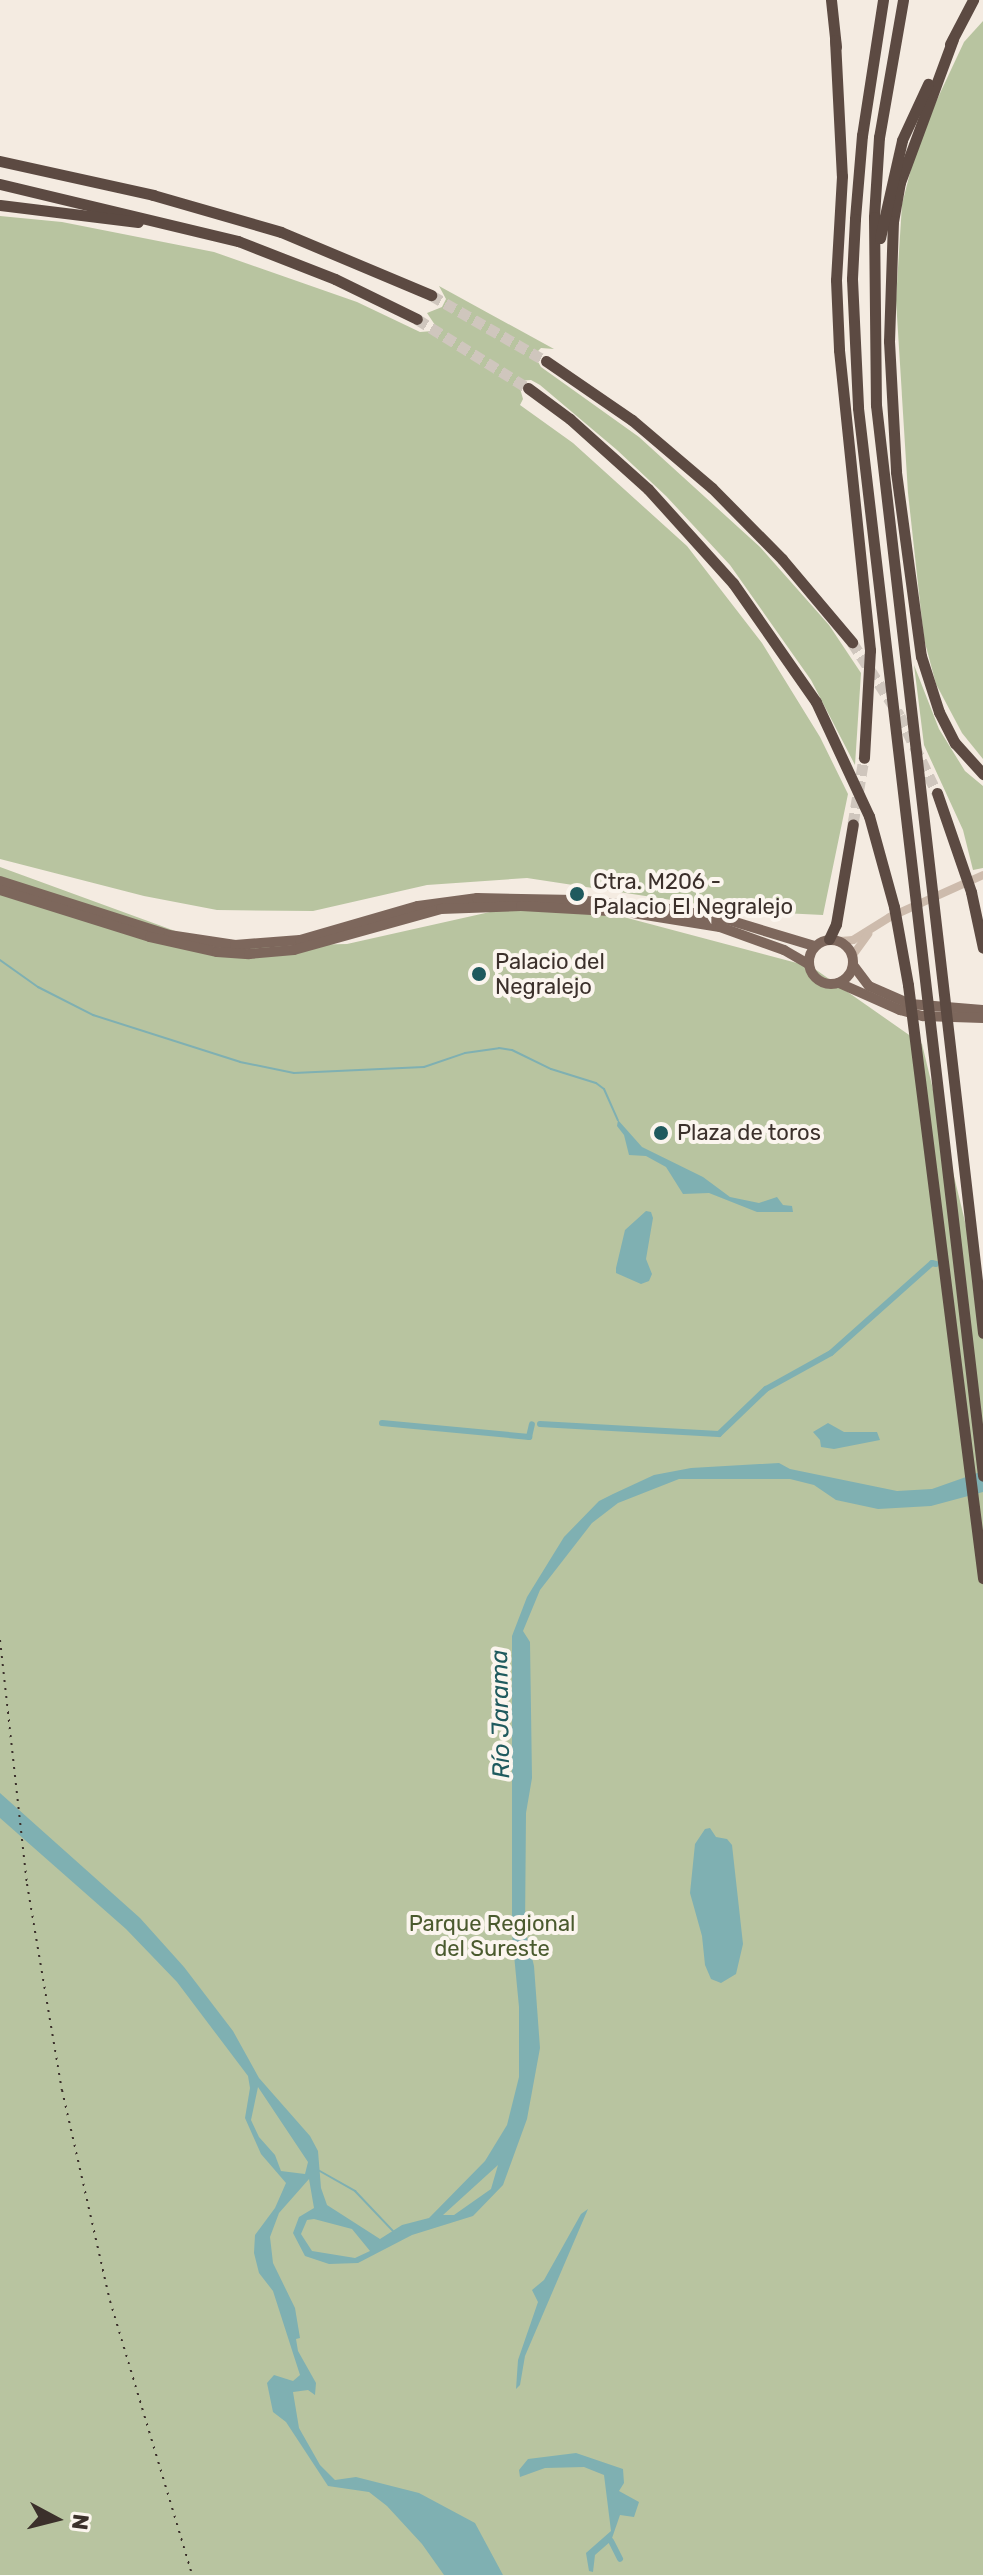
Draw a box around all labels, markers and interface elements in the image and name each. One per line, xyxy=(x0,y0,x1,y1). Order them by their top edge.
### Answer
place label: Ctra. M206 - Palacio El Negralejo xyxy=(593,868,793,920)
marker: Ctra. M206 - Palacio El Negralejo xyxy=(568,885,586,903)
place label: Palacio del Negralejo xyxy=(495,948,605,1000)
marker: Palacio del Negralejo xyxy=(470,965,488,983)
place label: Plaza de toros xyxy=(677,1120,821,1146)
marker: Plaza de toros xyxy=(652,1124,670,1142)
water label: Río Jarama xyxy=(485,1649,517,1779)
park label: Parque Regional del Sureste xyxy=(409,1910,575,1962)
north arrow xyxy=(16,2479,96,2559)
text: N xyxy=(66,2512,95,2531)

